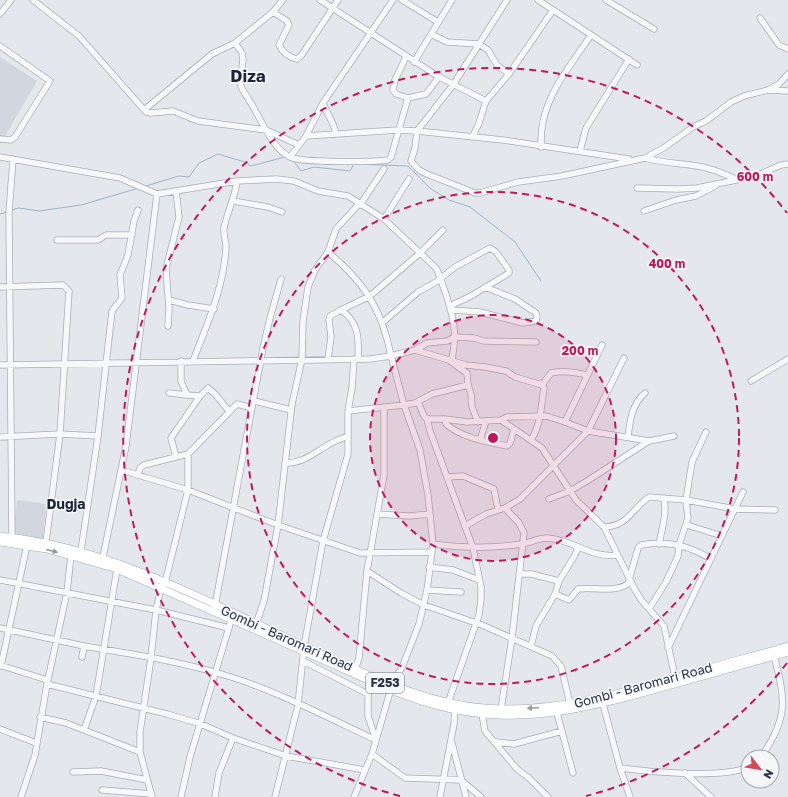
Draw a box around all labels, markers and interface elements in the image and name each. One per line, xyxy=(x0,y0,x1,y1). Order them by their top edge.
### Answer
district label: Diza xyxy=(230,65,266,86)
text: 600 m xyxy=(737,169,773,184)
text: 400 m xyxy=(649,256,685,271)
text: 200 m xyxy=(562,343,598,358)
centre of rings xyxy=(486,431,500,445)
district label: Dugja xyxy=(47,495,85,512)
one-way arrow xyxy=(46,548,58,554)
street label: Gombi - Baromari Road xyxy=(219,602,355,674)
street label: Gombi - Baromari Road xyxy=(572,659,714,711)
road number: F253 xyxy=(366,673,404,693)
one-way arrow xyxy=(526,705,539,711)
north arrow xyxy=(740,749,780,789)
text: N xyxy=(761,767,777,781)

